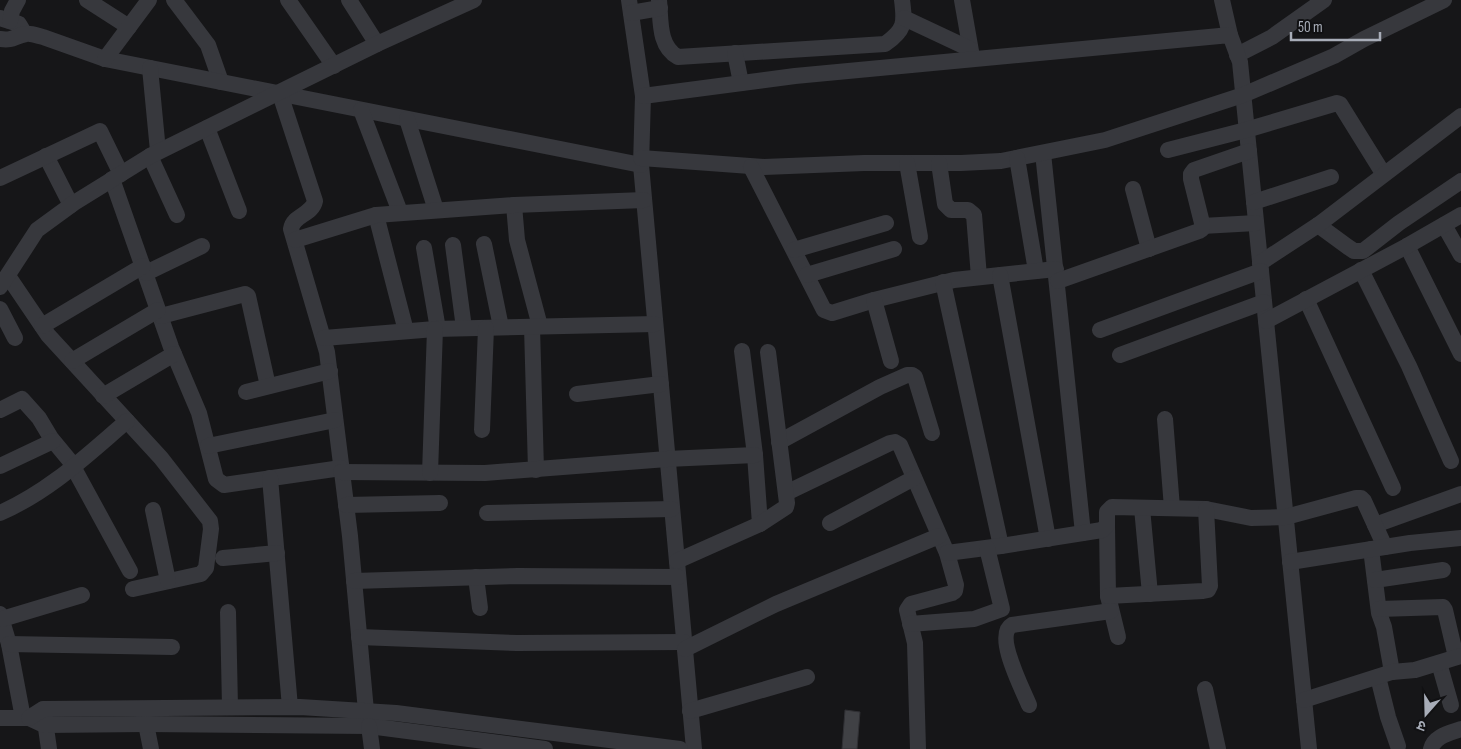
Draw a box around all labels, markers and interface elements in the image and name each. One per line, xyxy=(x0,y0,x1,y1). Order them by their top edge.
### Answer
scale bar xyxy=(1291,10,1380,42)
text: 50 m xyxy=(1298,18,1323,37)
north arrow xyxy=(1401,689,1451,739)
text: उ xyxy=(1414,716,1428,735)

